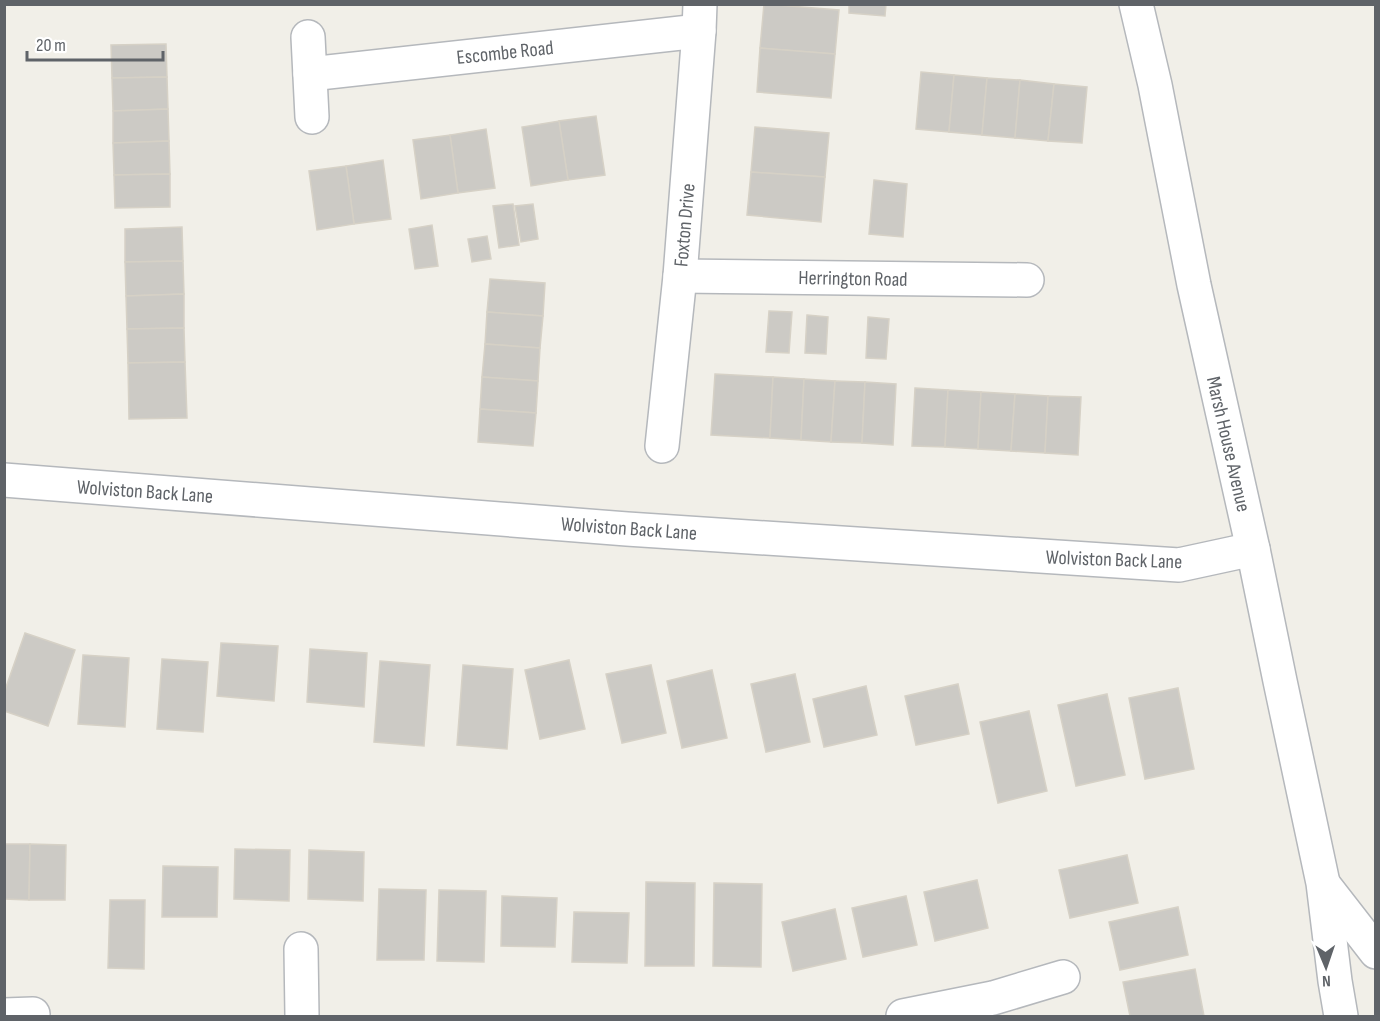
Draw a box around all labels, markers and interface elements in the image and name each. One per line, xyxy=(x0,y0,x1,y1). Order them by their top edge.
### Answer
scale bar xyxy=(27,24,164,62)
text: 20 m xyxy=(36,35,66,56)
street label: Escombe Road xyxy=(455,36,555,70)
street label: Foxton Drive xyxy=(669,182,701,268)
street label: Herrington Road xyxy=(798,266,908,292)
street label: Marsh House Avenue xyxy=(1201,374,1255,514)
street label: Wolviston Back Lane xyxy=(76,475,214,509)
street label: Wolviston Back Lane xyxy=(560,512,698,546)
street label: Wolviston Back Lane xyxy=(1045,546,1183,574)
north arrow xyxy=(1296,937,1356,997)
text: N xyxy=(1322,971,1331,990)

